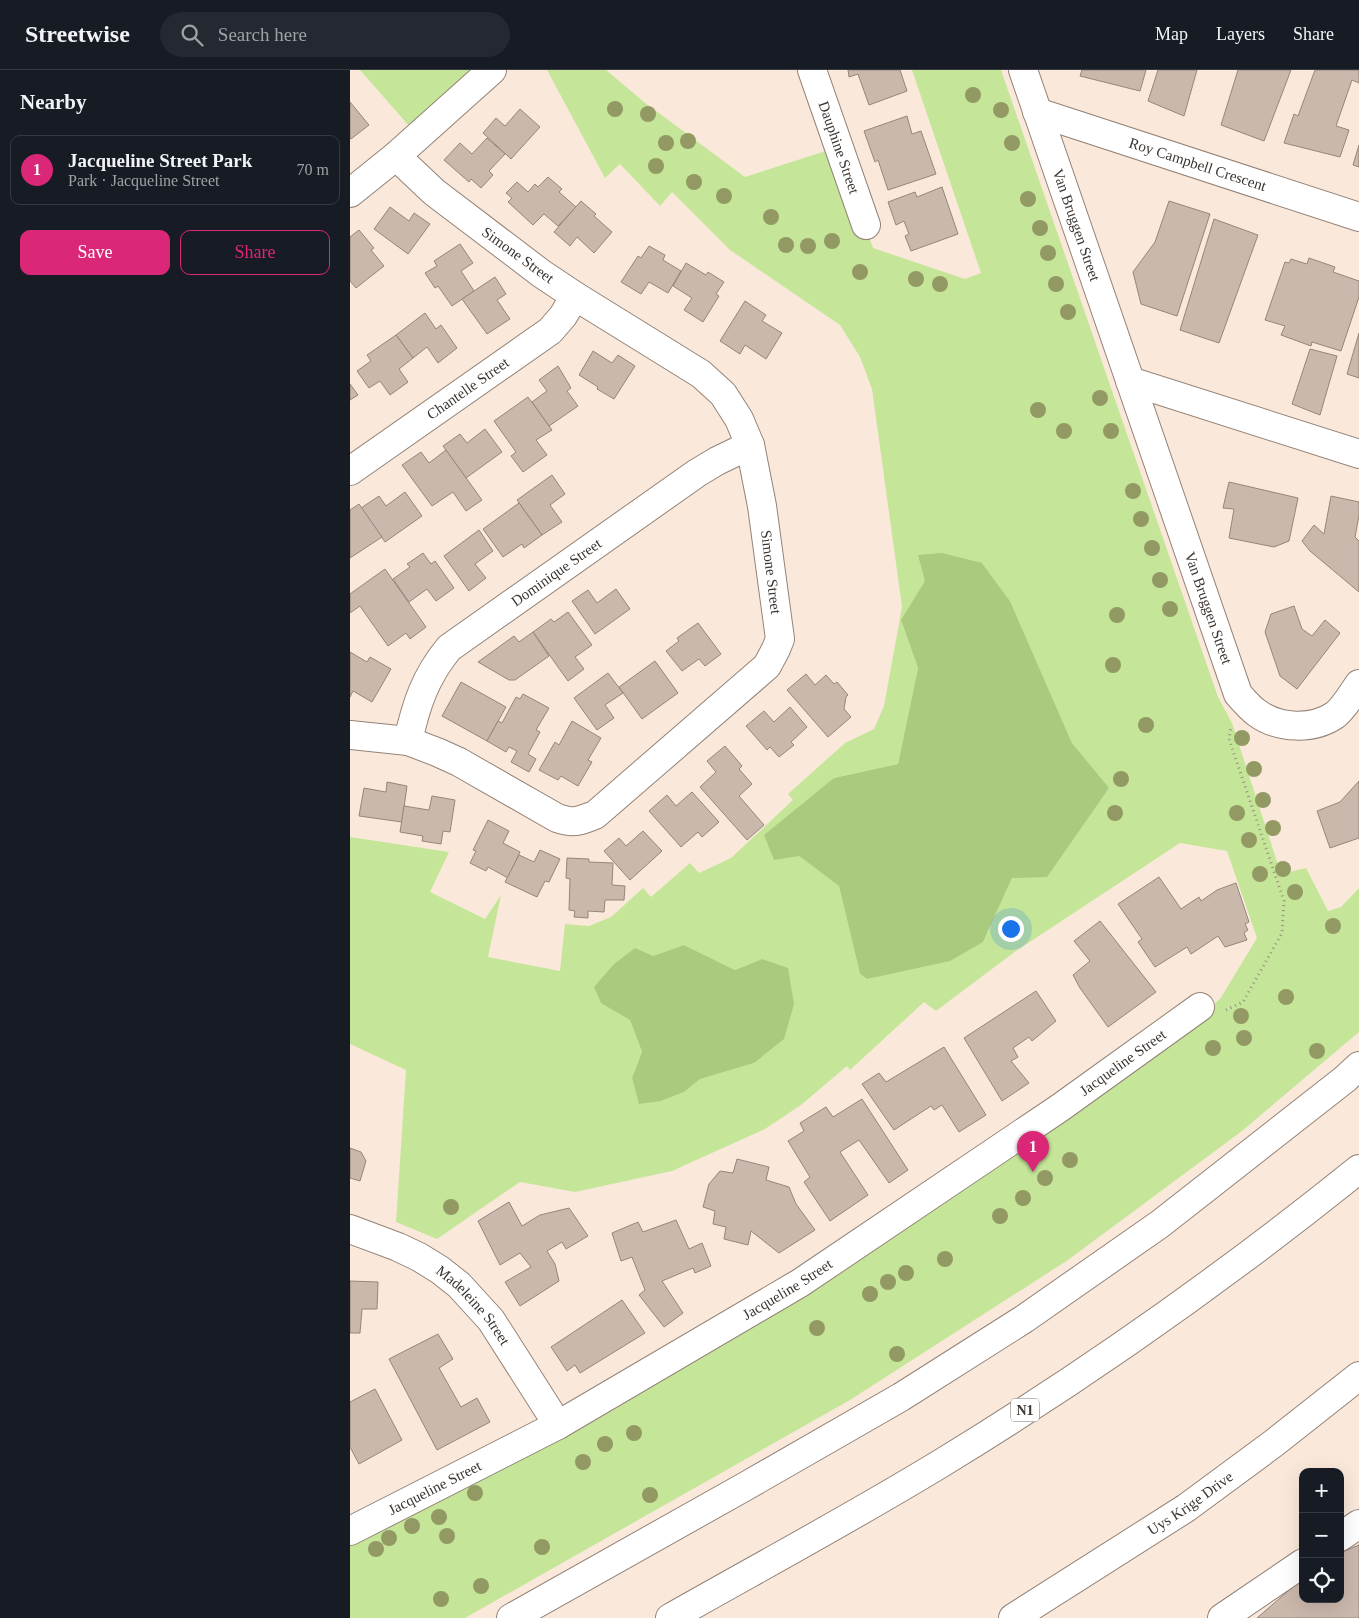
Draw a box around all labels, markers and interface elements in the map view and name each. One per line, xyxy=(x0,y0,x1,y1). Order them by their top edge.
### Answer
search box xyxy=(160,12,510,57)
text: Streetwise xyxy=(25,21,130,47)
icon: search xyxy=(178,21,206,49)
text: Search here xyxy=(218,24,307,45)
text: Map xyxy=(1155,24,1188,44)
text: Layers xyxy=(1216,24,1265,44)
text: Share xyxy=(1293,24,1334,44)
text: Nearby xyxy=(20,90,87,114)
street label: Dauphine Street xyxy=(815,99,863,197)
street label: Roy Campbell Crescent xyxy=(1127,135,1269,194)
text: Jacqueline Street Park xyxy=(68,150,252,171)
text: 1 xyxy=(33,161,41,178)
text: 70 m xyxy=(297,161,329,178)
street label: Van Bruggen Street xyxy=(1050,167,1103,284)
text: Park · Jacqueline Street xyxy=(68,172,220,189)
street label: Simone Street xyxy=(479,224,558,287)
button: Save xyxy=(20,230,170,275)
button: Share xyxy=(180,230,330,275)
street label: Chantelle Street xyxy=(424,354,513,423)
street label: Simone Street xyxy=(758,529,784,616)
street label: Dominique Street xyxy=(508,535,605,609)
street label: Van Bruggen Street xyxy=(1182,550,1235,667)
your location xyxy=(998,916,1024,942)
street label: Jacqueline Street xyxy=(1077,1026,1170,1099)
pin: 1 xyxy=(1017,1131,1049,1172)
street label: Jacqueline Street xyxy=(740,1255,836,1323)
street label: Madeleine Street xyxy=(433,1262,513,1349)
road number: N1 xyxy=(1011,1398,1039,1422)
street label: Jacqueline Street xyxy=(386,1457,485,1518)
street label: Uys Krige Drive xyxy=(1145,1468,1236,1538)
map controls xyxy=(1299,1468,1344,1603)
button: + xyxy=(1299,1468,1344,1513)
button: − xyxy=(1299,1513,1344,1558)
button: locate xyxy=(1299,1558,1344,1603)

